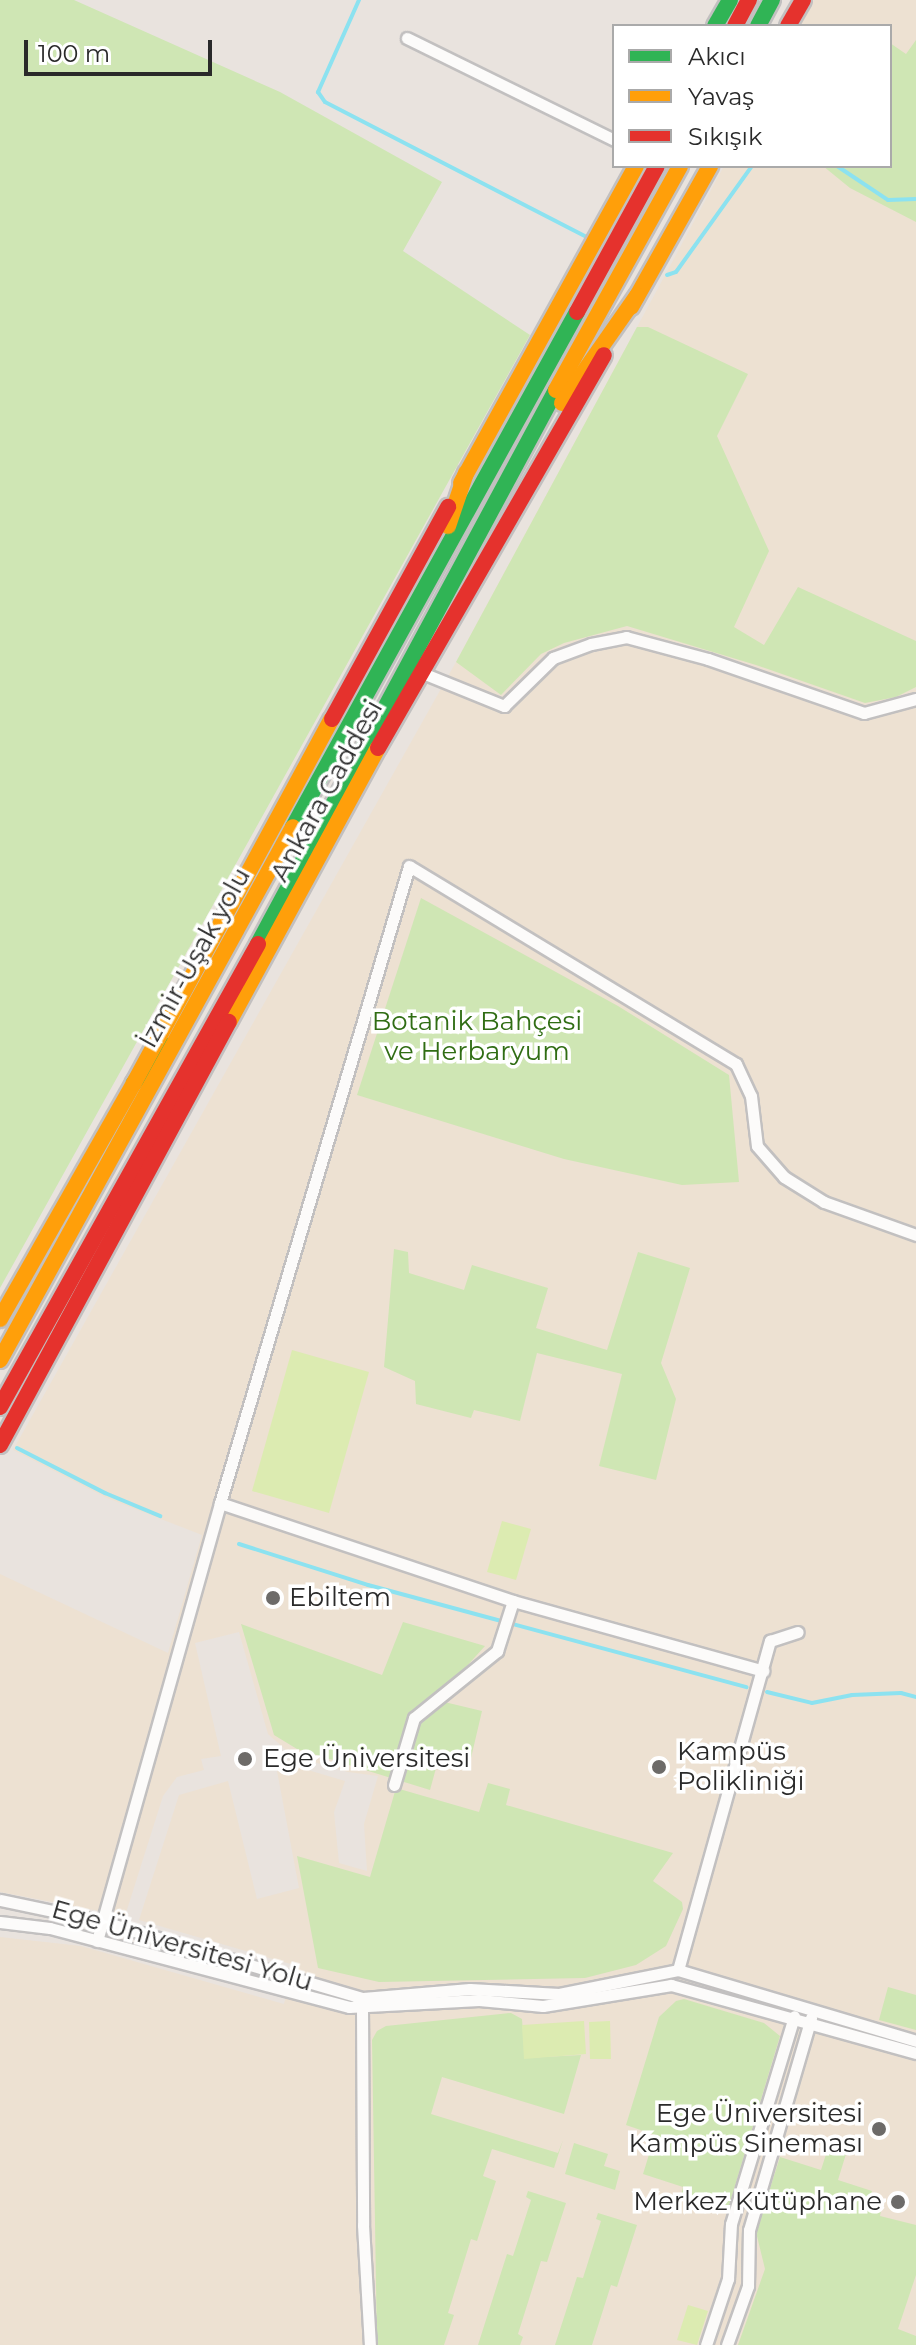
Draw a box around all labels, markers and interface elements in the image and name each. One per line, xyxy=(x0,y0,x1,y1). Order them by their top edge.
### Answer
scale bar xyxy=(28,24,216,74)
legend xyxy=(612,24,892,168)
text: 100 m xyxy=(38,39,110,68)
text: Akıcı xyxy=(688,42,746,71)
text: Yavaş xyxy=(688,82,754,111)
text: Sıkışık xyxy=(688,122,762,151)
street label: Ankara Caddesi xyxy=(264,695,390,887)
street label: İzmir-Uşak yolu xyxy=(133,862,257,1054)
park label: Botanik Bahçesi ve Herbaryum xyxy=(372,1006,582,1068)
place label: Ebiltem xyxy=(289,1582,391,1614)
marker: Ebiltem xyxy=(264,1589,282,1607)
place label: Kampüs Polikliniği xyxy=(677,1736,805,1798)
place label: Ege Üniversitesi xyxy=(263,1743,470,1775)
marker: Ege Üniversitesi xyxy=(234,1748,256,1770)
marker: Kampüs Polikliniği xyxy=(648,1756,670,1778)
street label: Ege Üniversitesi Yolu xyxy=(48,1894,316,1998)
place label: Ege Üniversitesi Kampüs Sineması xyxy=(628,2098,863,2160)
marker: Ege Üniversitesi Kampüs Sineması xyxy=(870,2120,888,2138)
place label: Merkez Kütüphane xyxy=(633,2186,882,2218)
marker: Merkez Kütüphane xyxy=(889,2193,907,2211)

